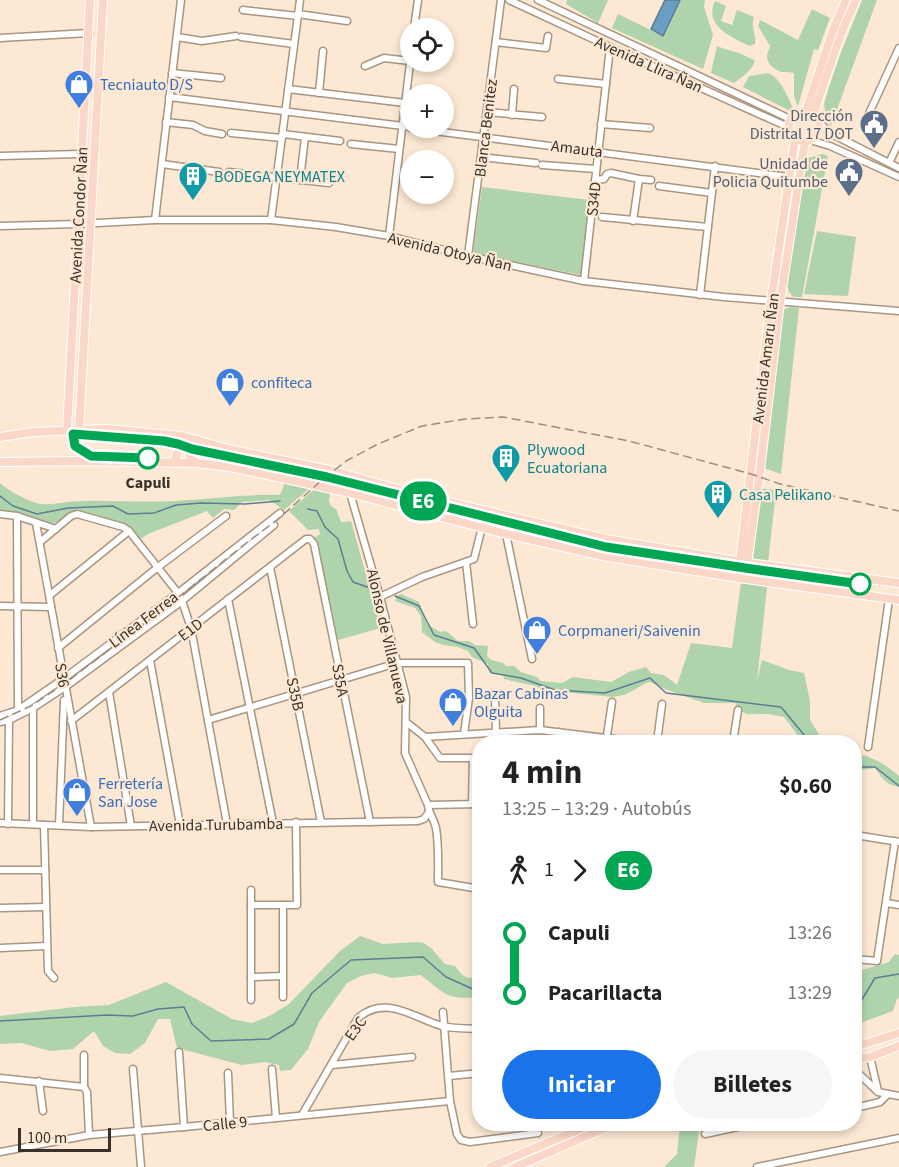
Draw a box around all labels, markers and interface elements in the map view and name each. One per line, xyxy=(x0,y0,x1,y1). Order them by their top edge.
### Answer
map controls xyxy=(400,18,454,204)
button: locate xyxy=(400,18,454,72)
street label: Avenida Llira Ñan xyxy=(591,31,706,99)
shop icon: Tecniauto D/S xyxy=(63,68,95,110)
place label: Tecniauto D/S xyxy=(100,74,193,96)
street label: Blanca Benitez xyxy=(469,78,503,178)
button: + xyxy=(400,84,454,138)
place label: Dirección Distrital 17 DOT xyxy=(750,105,853,145)
public building icon: Dirección Distrital 17 DOT xyxy=(858,108,890,150)
street label: Amauta xyxy=(550,135,604,163)
street label: Avenida Condor Ñan xyxy=(64,146,94,284)
button: − xyxy=(400,150,454,204)
place label: Unidad de Policia Quitumbe xyxy=(713,153,828,193)
public building icon: Unidad de Policia Quitumbe xyxy=(833,156,865,198)
building icon: BODEGA NEYMATEX xyxy=(177,160,209,202)
place label: BODEGA NEYMATEX xyxy=(214,166,345,188)
street label: S34D xyxy=(581,181,607,217)
street label: Avenida Otoya Ñan xyxy=(386,227,514,277)
street label: Avenida Amaru Ñan xyxy=(747,292,785,425)
shop icon: confiteca xyxy=(214,366,246,408)
place label: confiteca xyxy=(251,372,312,394)
place label: Plywood Ecuatoriana xyxy=(527,439,607,479)
building icon: Plywood Ecuatoriana xyxy=(490,442,522,484)
marker: Capuli xyxy=(137,447,159,469)
place label: Capuli xyxy=(126,472,171,494)
building icon: Casa Pelikano xyxy=(702,478,734,520)
line badge: E6 xyxy=(396,482,450,520)
place label: Casa Pelikano xyxy=(739,484,832,506)
text: E6 xyxy=(412,486,434,516)
street label: Alonso de Villanueva xyxy=(361,567,413,706)
unlabelled marker xyxy=(849,573,871,595)
street label: Línea Ferrea xyxy=(104,586,183,653)
street label: E1D xyxy=(174,613,208,647)
shop icon: Corpmaneri/Saivenin xyxy=(521,614,553,656)
place label: Corpmaneri/Saivenin xyxy=(558,620,701,642)
street label: S36 xyxy=(49,661,75,689)
street label: S35A xyxy=(326,662,354,699)
street label: S35B xyxy=(281,675,309,713)
place label: Bazar Cabinas Olguita xyxy=(474,683,569,723)
shop icon: Bazar Cabinas Olguita xyxy=(437,686,469,728)
text: 4 min xyxy=(502,749,582,796)
text: $0.60 xyxy=(779,770,832,802)
place label: Ferretería San Jose xyxy=(98,773,163,813)
shop icon: Ferretería San Jose xyxy=(61,776,93,818)
text: 13:25 – 13:29 · Autobús xyxy=(502,795,691,823)
street label: Avenida Turubamba xyxy=(149,813,283,837)
icon: walk xyxy=(502,854,535,887)
icon: forward xyxy=(563,854,596,887)
text: E6 xyxy=(617,855,640,885)
text: 1 xyxy=(544,856,554,884)
text: Capuli xyxy=(548,917,610,949)
text: 13:26 xyxy=(787,919,832,947)
text: Pacarillacta xyxy=(548,977,662,1009)
text: 13:29 xyxy=(787,979,832,1007)
street label: E3C xyxy=(339,1012,372,1045)
button: Iniciar xyxy=(502,1050,661,1119)
button: Billetes xyxy=(673,1050,832,1119)
street label: Calle 9 xyxy=(202,1111,248,1137)
scale bar xyxy=(18,1125,111,1152)
text: 100 m xyxy=(27,1127,67,1149)

